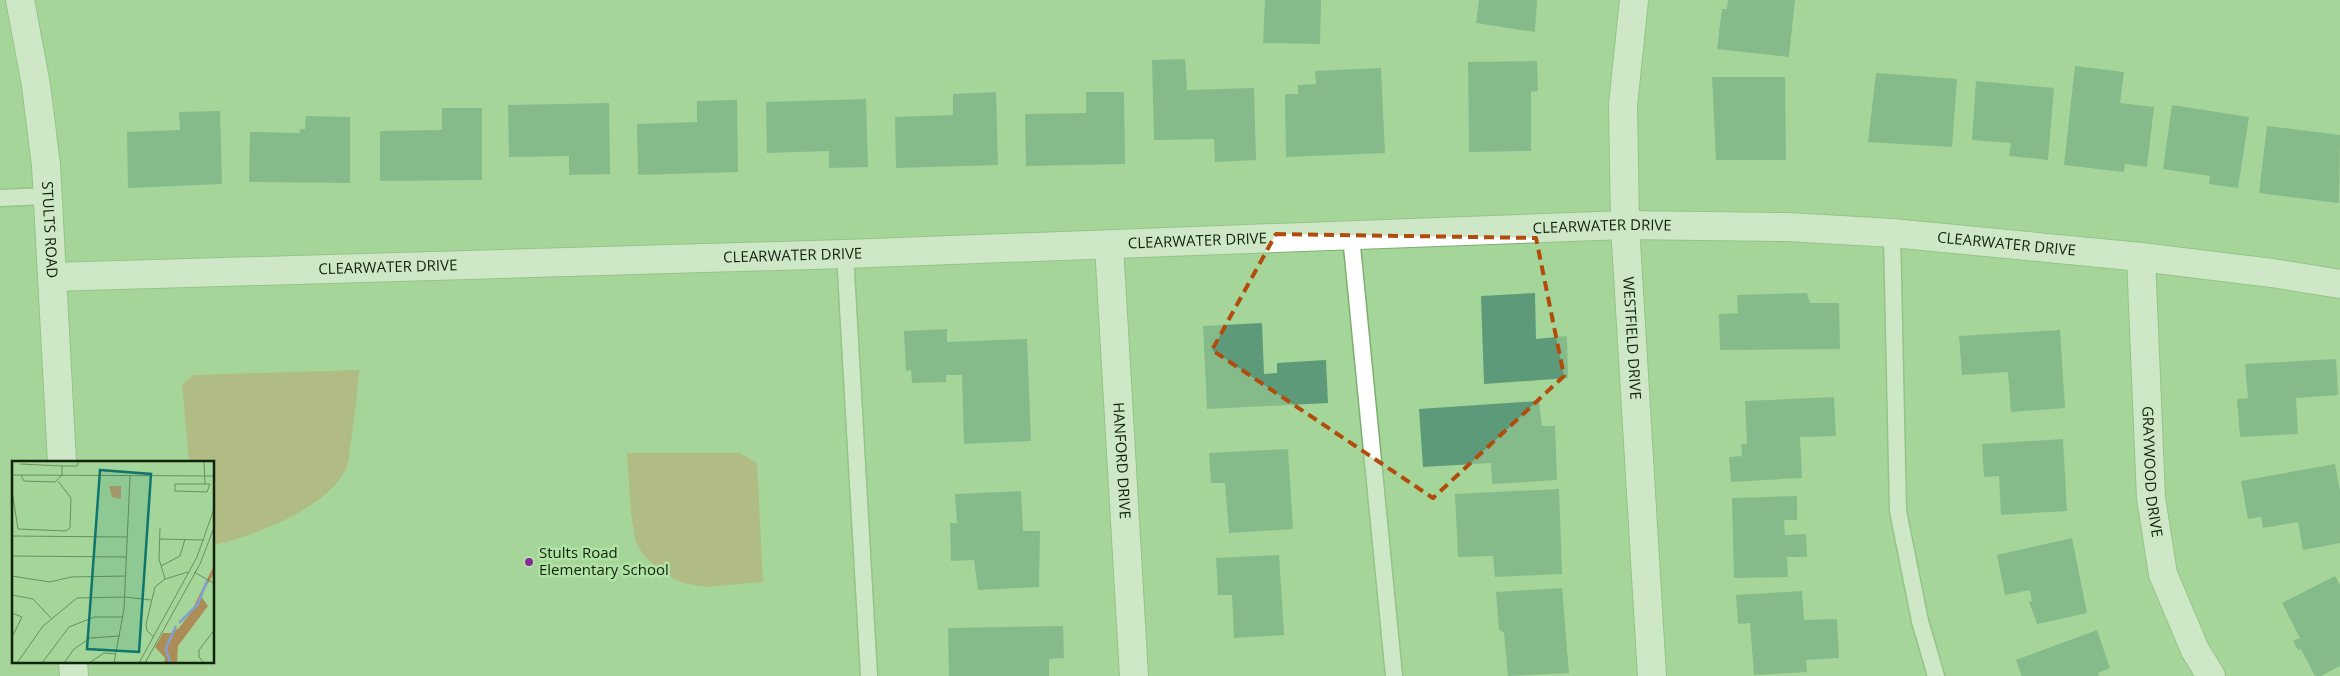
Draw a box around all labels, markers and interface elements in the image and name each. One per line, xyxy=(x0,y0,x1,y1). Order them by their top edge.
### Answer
street label: STULTS ROAD xyxy=(38,181,63,279)
street label: CLEARWATER DRIVE xyxy=(1532,214,1672,237)
street label: CLEARWATER DRIVE xyxy=(1936,226,2077,260)
street label: CLEARWATER DRIVE xyxy=(1127,227,1267,252)
street label: CLEARWATER DRIVE xyxy=(723,242,863,267)
street label: CLEARWATER DRIVE xyxy=(318,254,458,278)
street label: WESTFIELD DRIVE xyxy=(1619,276,1646,400)
street label: HANFORD DRIVE xyxy=(1109,402,1136,520)
street label: GRAYWOOD DRIVE xyxy=(2138,406,2168,539)
inset map xyxy=(12,461,215,664)
place label: Stults Road Elementary School xyxy=(539,542,669,579)
marker: Stults Road Elementary School xyxy=(523,556,535,568)

